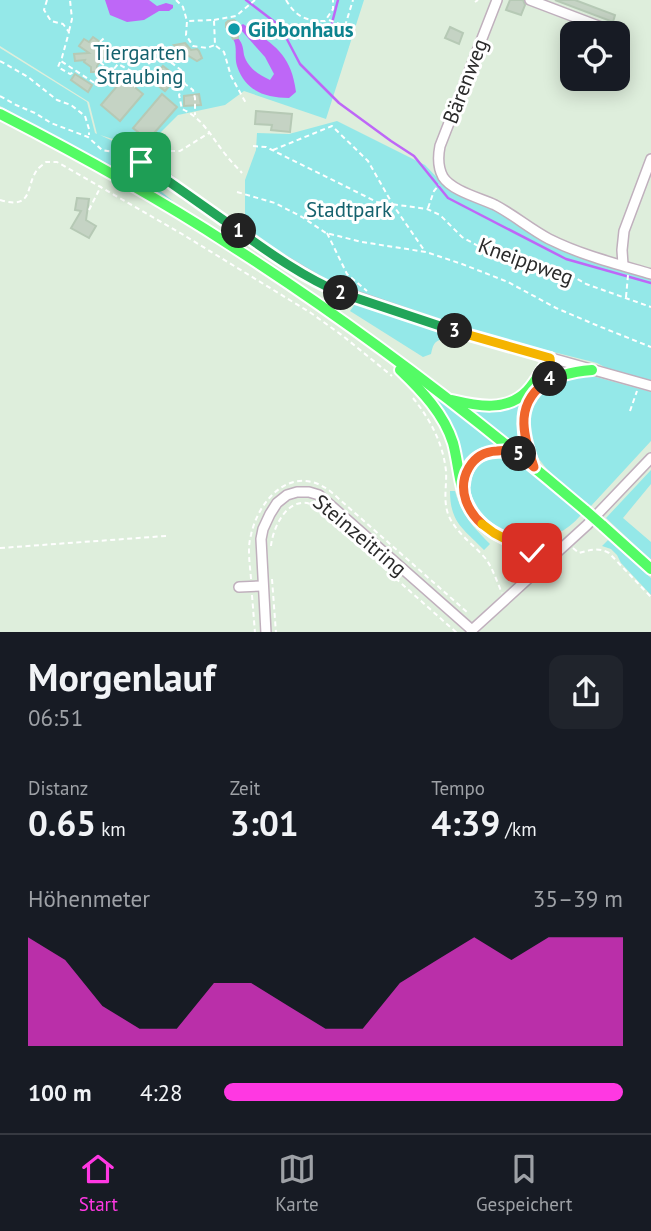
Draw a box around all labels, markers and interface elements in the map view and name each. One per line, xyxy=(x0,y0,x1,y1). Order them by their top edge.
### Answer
place label: Gibbonhaus xyxy=(248,16,354,43)
marker: Gibbonhaus xyxy=(226,21,242,37)
map controls xyxy=(560,21,630,91)
button: locate xyxy=(560,21,630,91)
street label: Bärenweg xyxy=(436,35,494,127)
park label: Tiergarten Straubing xyxy=(93,39,187,90)
pin xyxy=(111,132,171,192)
icon: arrive xyxy=(122,143,160,181)
park label: Stadtpark xyxy=(306,196,392,223)
pin: 1 xyxy=(222,214,256,248)
text: 1 xyxy=(233,218,244,242)
street label: Kneippweg xyxy=(475,231,577,291)
pin: 2 xyxy=(324,276,358,310)
text: 2 xyxy=(335,280,346,304)
pin: 3 xyxy=(438,314,472,348)
text: 3 xyxy=(449,318,460,342)
pin: 4 xyxy=(532,362,568,396)
text: 4 xyxy=(544,366,555,390)
pin: 5 xyxy=(502,436,536,472)
text: 5 xyxy=(513,441,524,465)
street label: Steinzeitring xyxy=(308,488,412,582)
pin xyxy=(502,523,562,583)
icon: check xyxy=(513,534,551,572)
text: Morgenlauf xyxy=(28,652,215,701)
button: share xyxy=(549,655,623,729)
text: 06:51 xyxy=(28,703,83,732)
text: Distanz xyxy=(28,776,88,800)
text: Zeit xyxy=(230,776,260,800)
text: Tempo xyxy=(431,776,485,800)
text: 0.65 xyxy=(28,800,96,846)
text: 3:01 xyxy=(230,800,299,846)
text: 4:39 xyxy=(431,800,500,846)
text: km xyxy=(96,817,126,841)
text: /km xyxy=(500,817,537,841)
text: Höhenmeter xyxy=(28,884,150,913)
text: 35–39 m xyxy=(533,884,623,913)
text: 100 m xyxy=(28,1078,91,1107)
text: 4:28 xyxy=(140,1078,183,1107)
tab: Start xyxy=(79,1150,118,1216)
tab: Karte xyxy=(275,1150,319,1216)
tab: Gespeichert xyxy=(476,1150,572,1216)

